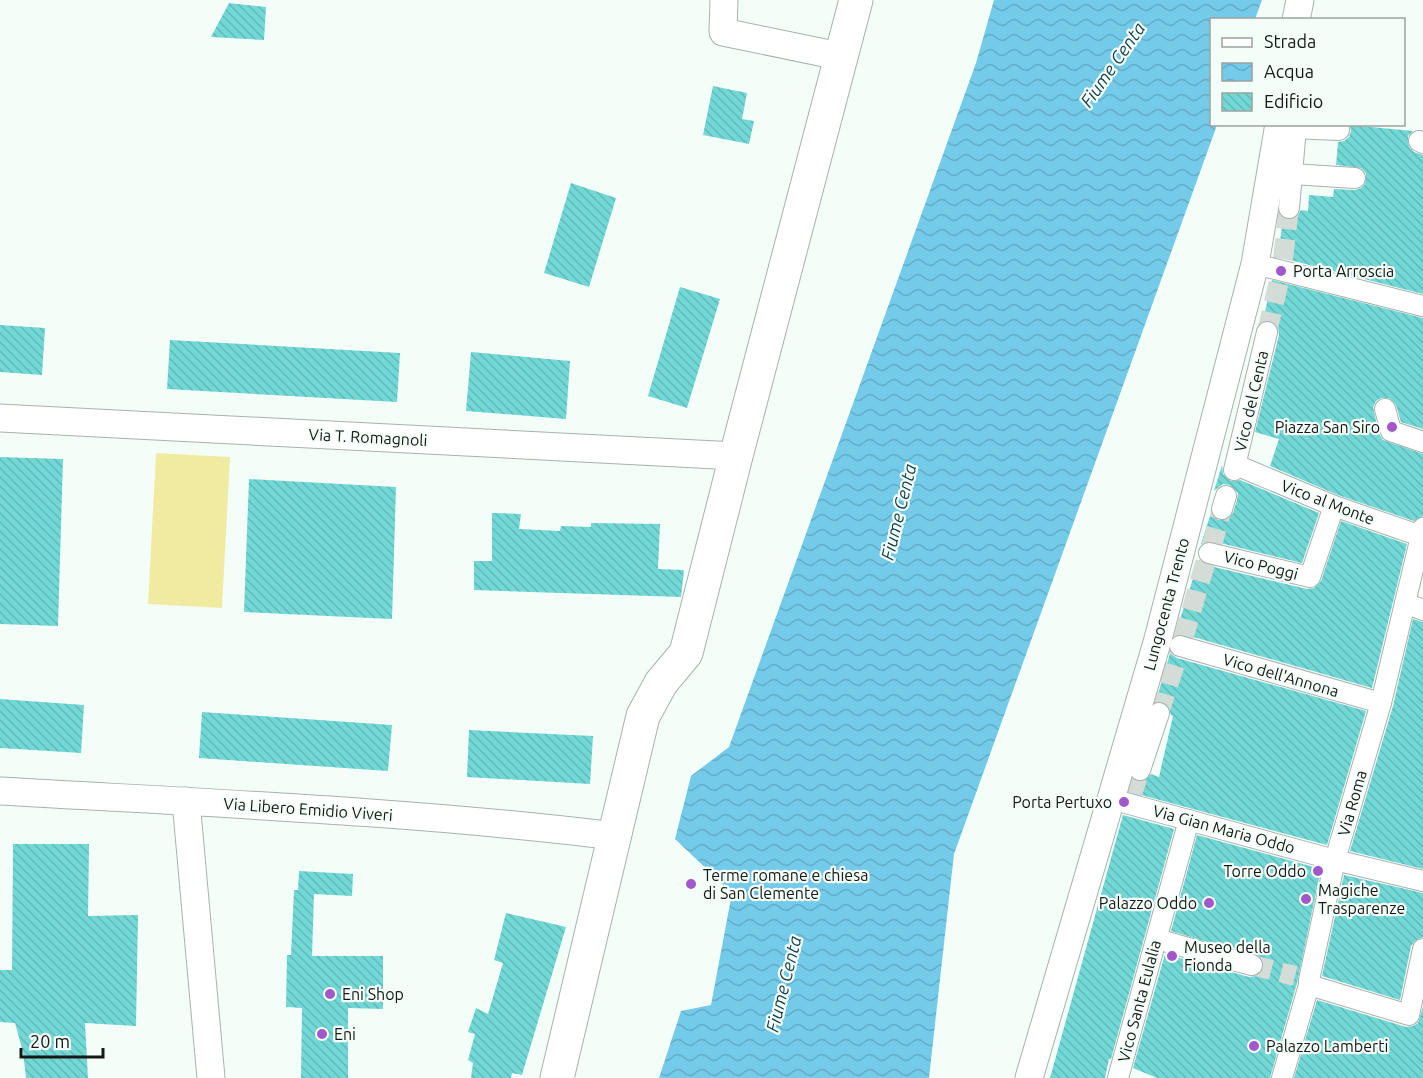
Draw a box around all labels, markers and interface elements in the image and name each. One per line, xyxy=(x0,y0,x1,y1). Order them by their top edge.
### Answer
water label: Fiume Centa xyxy=(1076,18,1149,110)
legend xyxy=(1210,18,1405,126)
text: Strada xyxy=(1264,31,1316,51)
text: Acqua xyxy=(1264,61,1314,81)
text: Edificio xyxy=(1264,91,1323,111)
place label: Porta Arroscia xyxy=(1293,262,1394,280)
marker: Porta Arroscia xyxy=(1274,264,1288,278)
street label: Vico del Centa xyxy=(1231,349,1271,453)
place label: Piazza San Siro xyxy=(1275,418,1380,436)
marker: Piazza San Siro xyxy=(1385,420,1399,434)
street label: Via T. Romagnoli xyxy=(308,425,428,449)
water label: Fiume Centa xyxy=(876,461,920,562)
street label: Vico al Monte xyxy=(1279,476,1377,528)
street label: Lungocenta Trento xyxy=(1140,536,1192,672)
street label: Vico Poggi xyxy=(1222,547,1300,583)
street label: Vico dell'Annona xyxy=(1221,650,1341,700)
street label: Via Roma xyxy=(1334,768,1370,838)
place label: Porta Pertuxo xyxy=(1012,793,1112,811)
street label: Via Libero Emidio Viveri xyxy=(223,794,393,824)
marker: Porta Pertuxo xyxy=(1117,795,1131,809)
street label: Via Gian Maria Oddo xyxy=(1151,801,1297,857)
place label: Torre Oddo xyxy=(1223,862,1306,880)
marker: Torre Oddo xyxy=(1311,864,1325,878)
place label: Terme romane e chiesa di San Clemente xyxy=(703,866,868,902)
marker: Terme romane e chiesa di San Clemente xyxy=(684,877,698,891)
place label: Magiche Trasparenze xyxy=(1318,881,1405,917)
marker: Magiche Trasparenze xyxy=(1299,892,1313,906)
place label: Palazzo Oddo xyxy=(1099,894,1197,912)
marker: Palazzo Oddo xyxy=(1202,896,1216,910)
water label: Fiume Centa xyxy=(761,933,805,1034)
street label: Vico Santa Eulalia xyxy=(1114,938,1164,1064)
place label: Museo della Fionda xyxy=(1184,938,1271,974)
marker: Museo della Fionda xyxy=(1165,949,1179,963)
place label: Eni Shop xyxy=(342,985,404,1003)
marker: Eni Shop xyxy=(323,987,337,1001)
scale bar xyxy=(21,1021,104,1059)
place label: Eni xyxy=(334,1025,356,1043)
marker: Eni xyxy=(315,1027,329,1041)
text: 20 m xyxy=(30,1031,70,1051)
place label: Palazzo Lamberti xyxy=(1266,1037,1388,1055)
marker: Palazzo Lamberti xyxy=(1247,1039,1261,1053)

